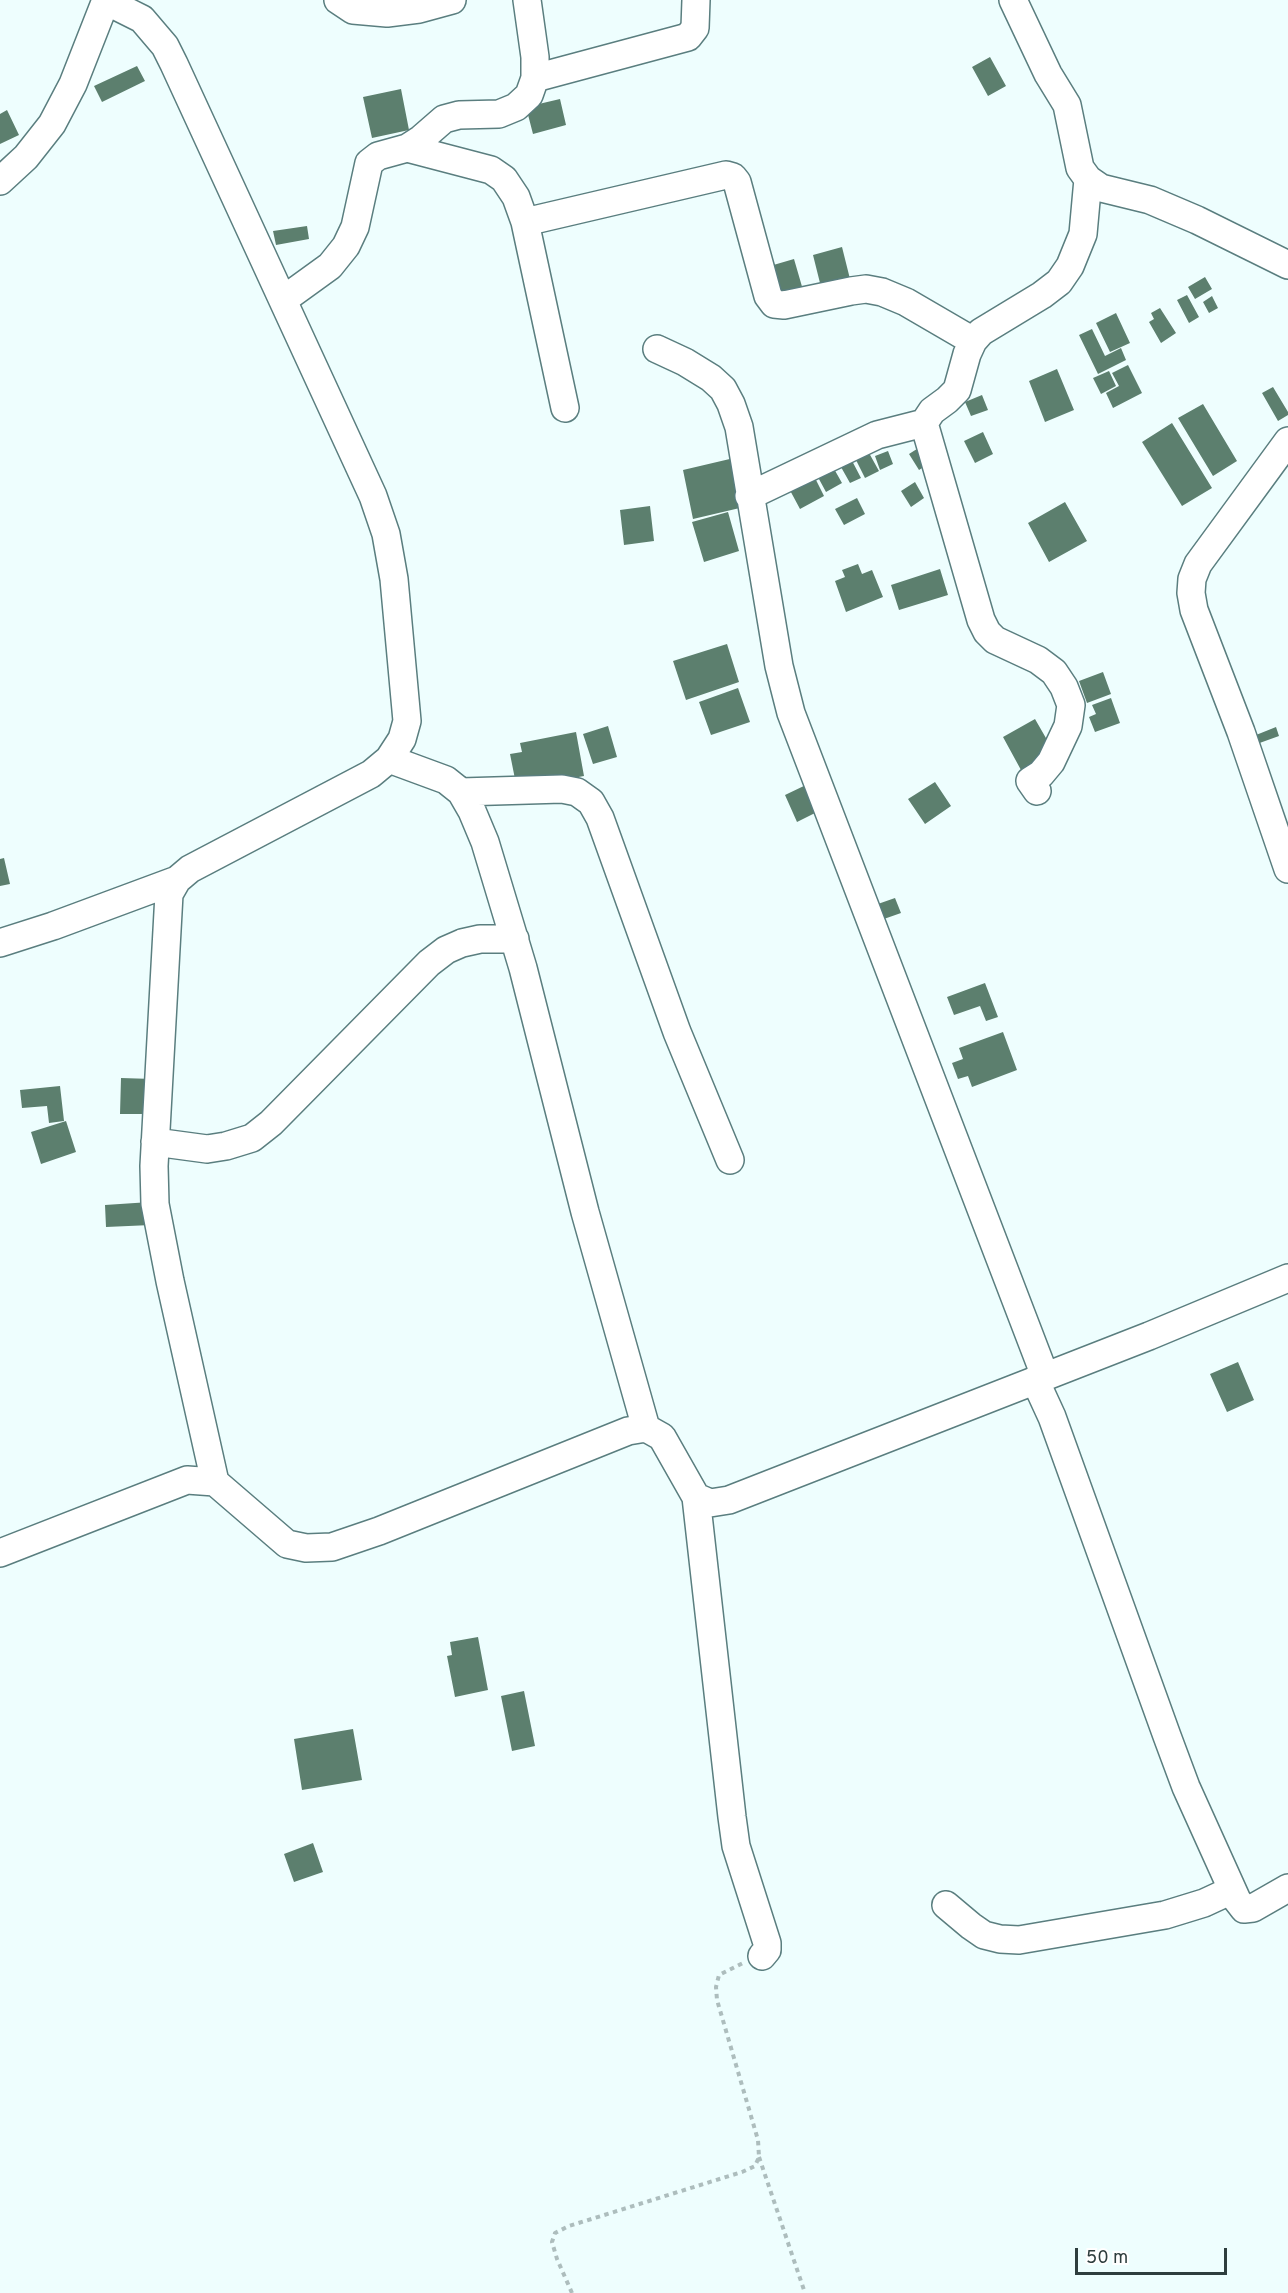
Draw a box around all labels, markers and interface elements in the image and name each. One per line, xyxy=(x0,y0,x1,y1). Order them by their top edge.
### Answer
scale bar xyxy=(1078,2236,1230,2274)
text: 50 m xyxy=(1086,2247,1128,2270)

